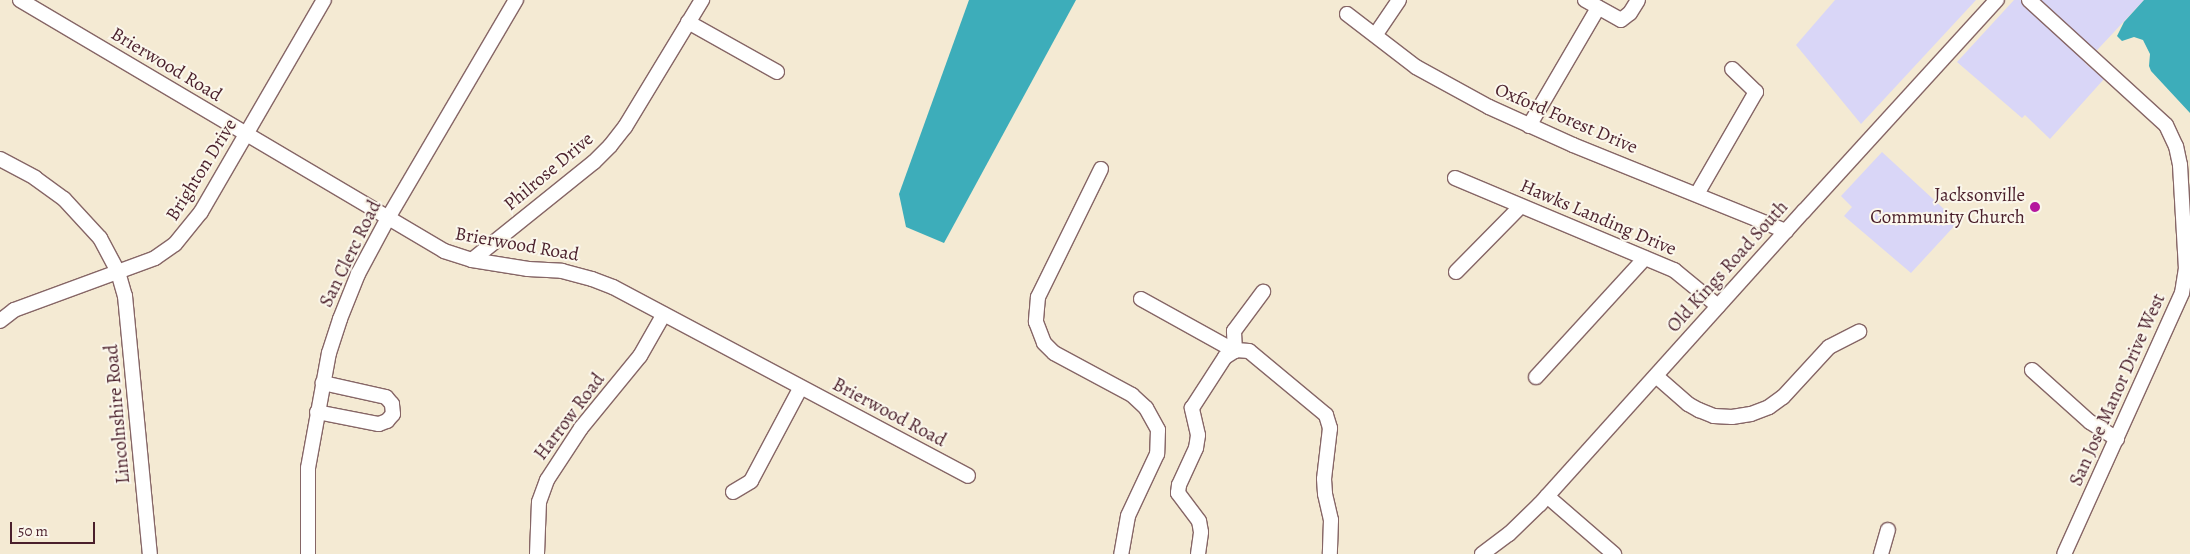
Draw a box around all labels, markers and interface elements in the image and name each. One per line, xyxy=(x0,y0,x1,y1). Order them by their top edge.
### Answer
street label: Brierwood Road xyxy=(106,23,226,107)
street label: Oxford Forest Drive xyxy=(1491,79,1641,159)
street label: Brighton Drive xyxy=(162,115,242,225)
street label: Philrose Drive xyxy=(500,128,598,216)
street label: Hawks Landing Drive xyxy=(1516,175,1680,261)
place label: Jacksonville Community Church xyxy=(1870,185,2025,229)
street label: Old Kings Road South xyxy=(1663,196,1793,338)
street label: San Clerc Road xyxy=(315,197,387,311)
marker: Jacksonville Community Church xyxy=(2029,201,2041,213)
street label: Brierwood Road xyxy=(453,223,581,267)
street label: San Jose Manor Drive West xyxy=(2065,290,2171,490)
street label: Lincolnshire Road xyxy=(101,343,135,485)
street label: Harrow Road xyxy=(530,369,610,465)
street label: Brierwood Road xyxy=(828,373,950,453)
scale bar xyxy=(12,512,98,544)
text: 50 m xyxy=(18,521,48,541)

